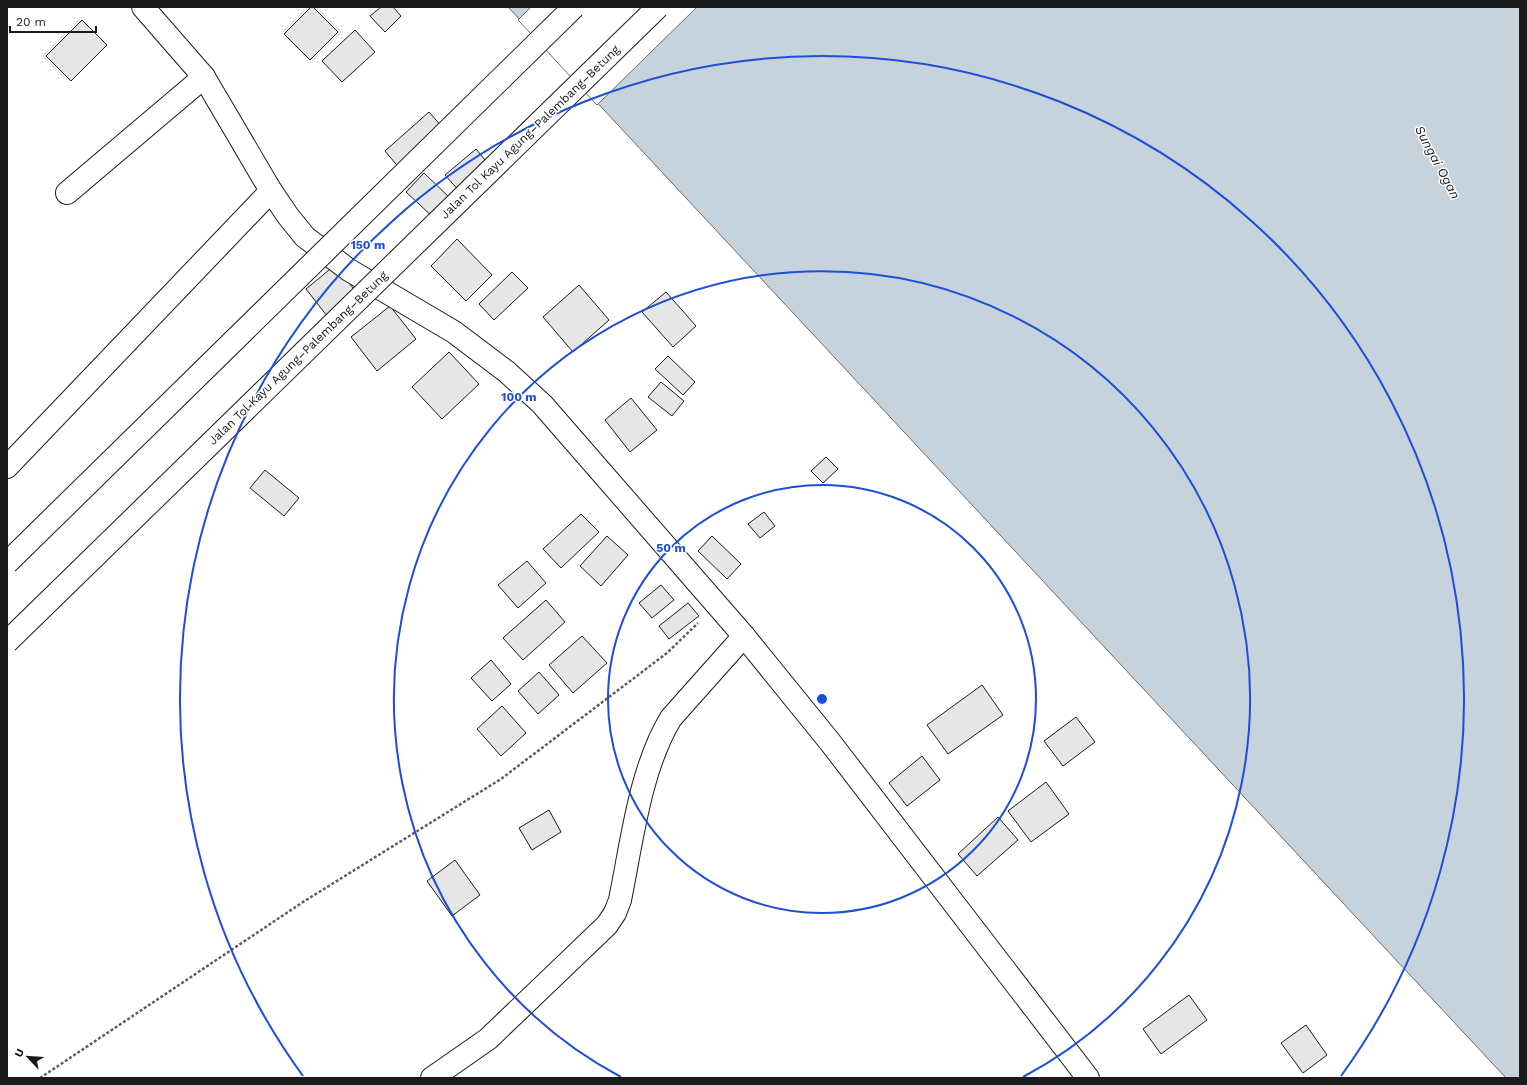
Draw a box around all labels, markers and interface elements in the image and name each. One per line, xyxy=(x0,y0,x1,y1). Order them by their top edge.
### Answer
scale bar xyxy=(10,8,96,34)
text: 20 m xyxy=(16,15,46,29)
street label: Jalan Tol Kayu Agung–Palembang–Betung xyxy=(438,42,623,222)
water label: Sungai Ogan xyxy=(1412,123,1463,202)
text: 150 m xyxy=(351,238,385,252)
street label: Jalan Tol Kayu Agung–Palembang–Betung xyxy=(206,268,391,448)
text: 100 m xyxy=(501,390,537,404)
text: 50 m xyxy=(656,541,686,555)
centre of rings xyxy=(815,692,829,706)
north arrow xyxy=(8,1037,48,1077)
text: U xyxy=(12,1047,27,1059)

